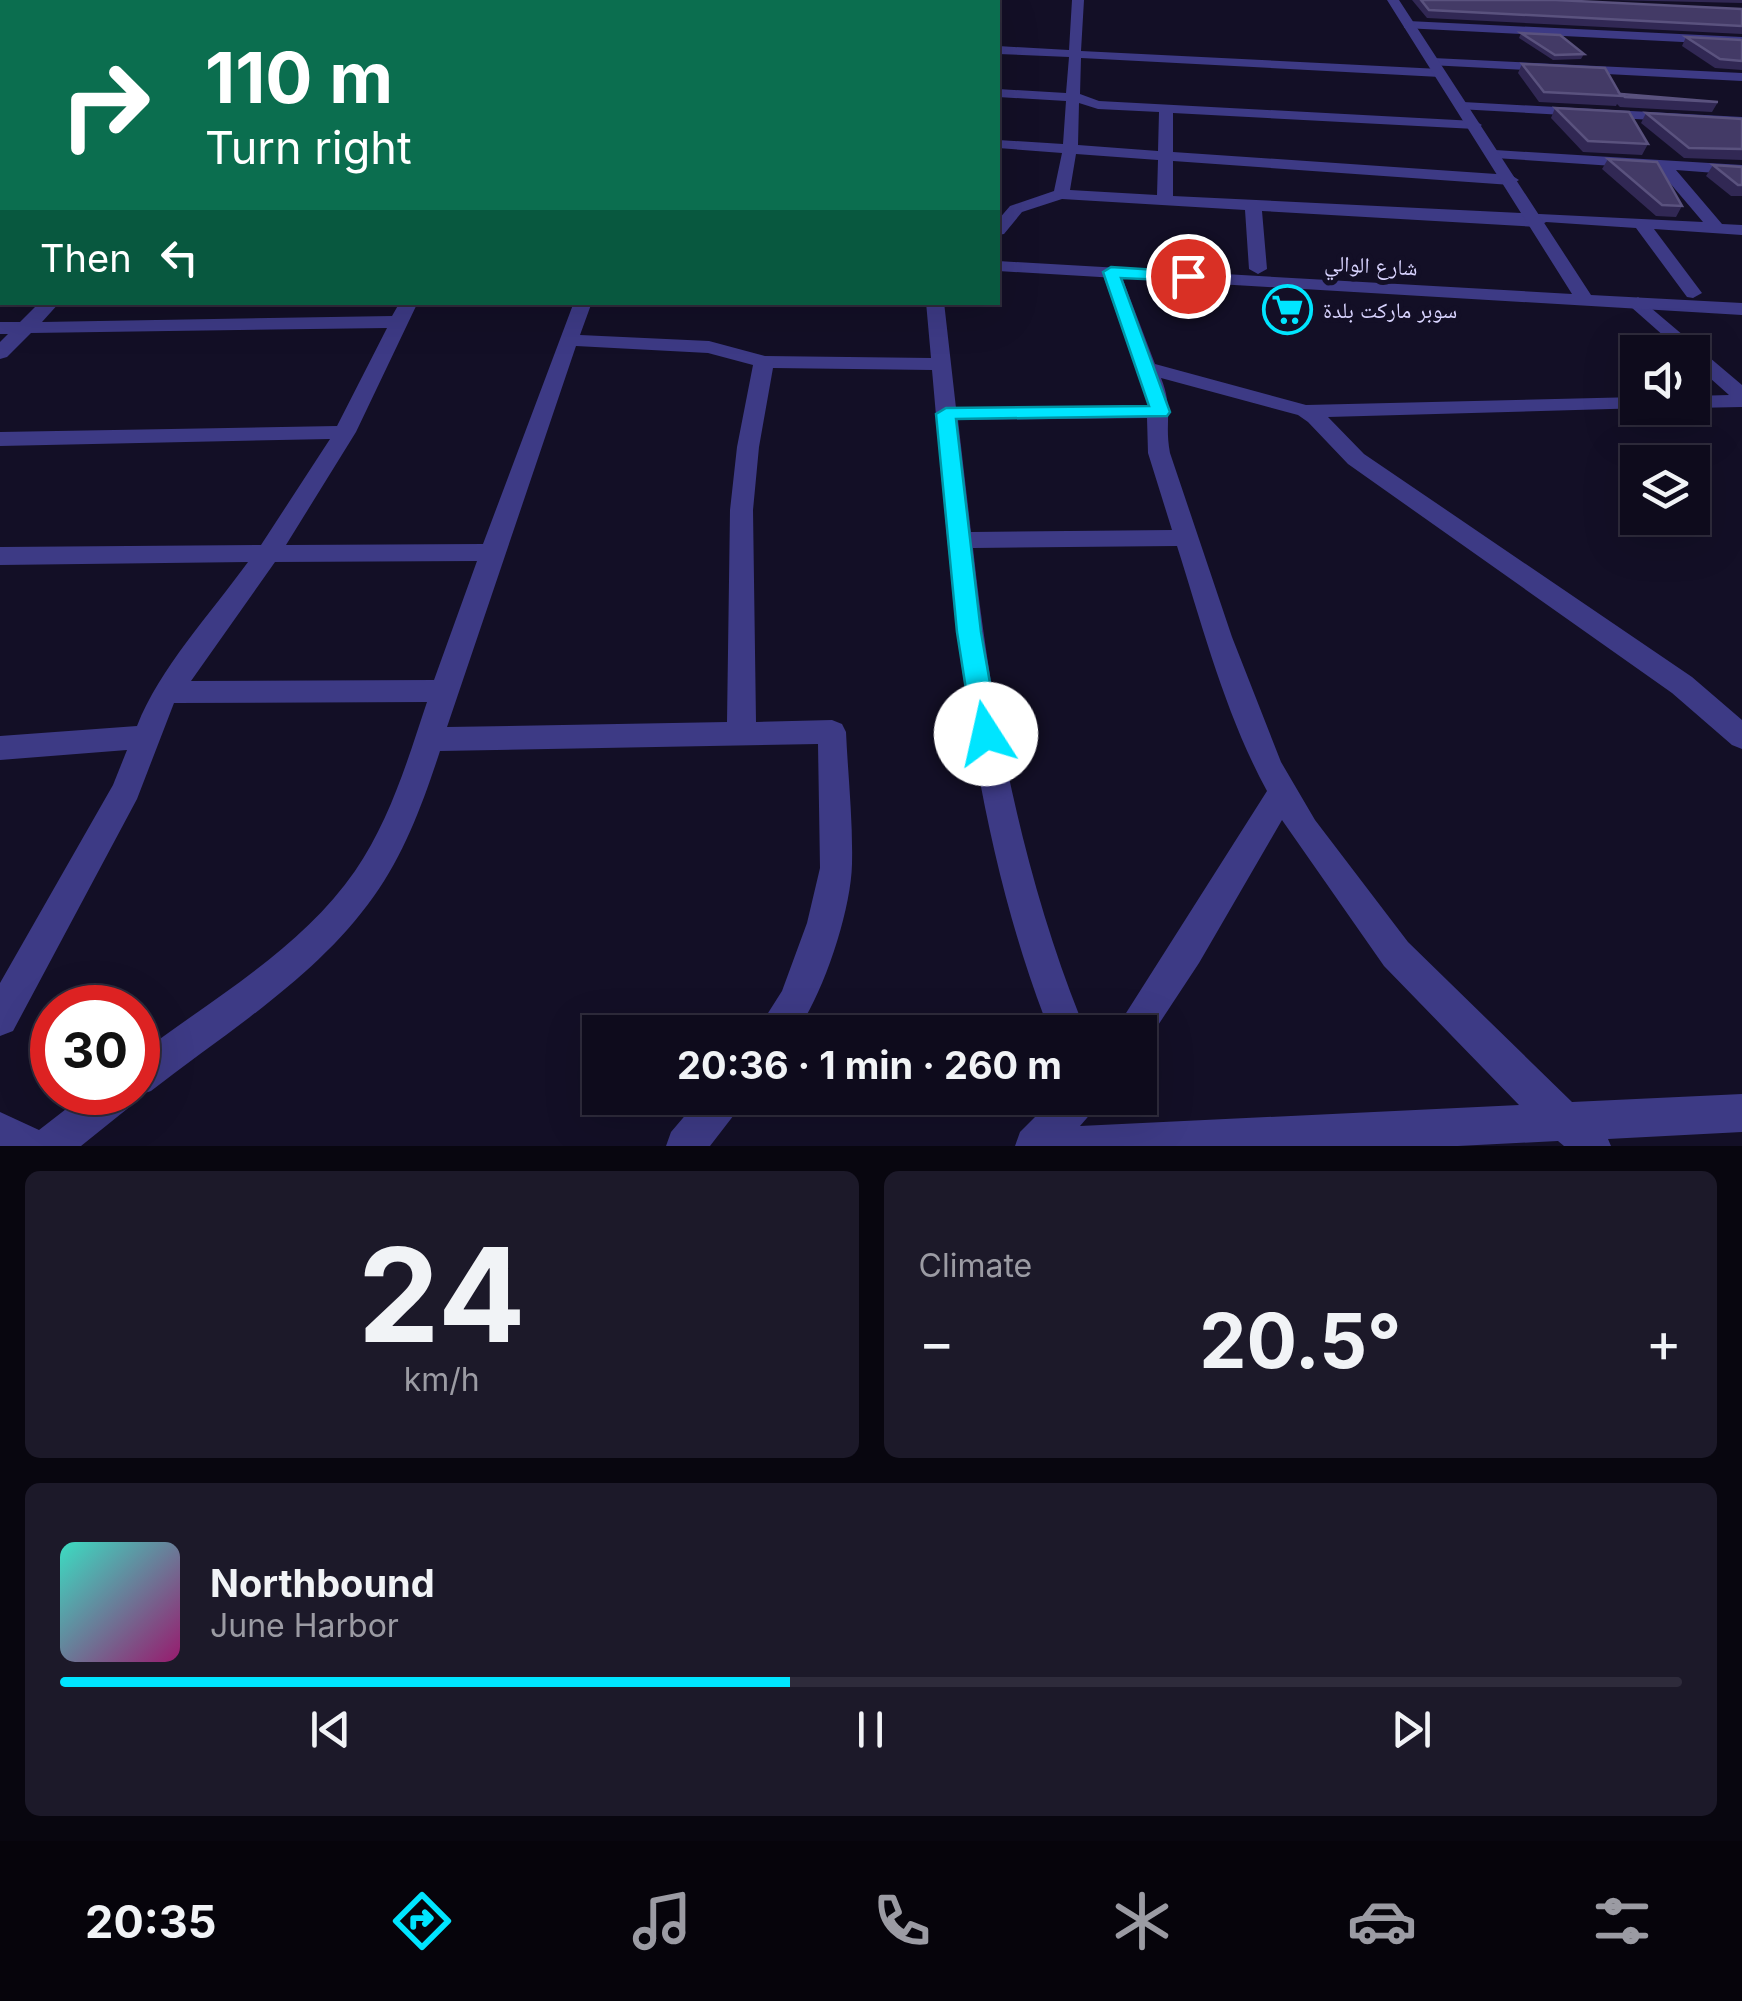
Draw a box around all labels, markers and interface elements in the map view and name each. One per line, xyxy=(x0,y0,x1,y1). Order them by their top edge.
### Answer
text: 110 m xyxy=(205,35,393,120)
icon: right xyxy=(40,40,170,170)
text: Turn right xyxy=(205,120,412,175)
icon: left xyxy=(152,230,207,285)
pin xyxy=(1146,234,1231,319)
text: Then xyxy=(40,235,132,281)
icon: arrive xyxy=(1161,249,1216,304)
street label: شارع الوالي xyxy=(1324,250,1418,285)
supermarket icon: سوبر ماركت بلدة xyxy=(1262,284,1314,336)
place label: سوبر ماركت بلدة xyxy=(1323,297,1457,323)
map controls xyxy=(1620,335,1710,535)
button: sound xyxy=(1620,335,1710,425)
button: layers xyxy=(1620,445,1710,535)
position arrow xyxy=(934,682,1038,786)
speed limit sign: 30 xyxy=(30,985,160,1115)
text: 20:36 · 1 min · 260 m xyxy=(677,1042,1062,1088)
text: 24 xyxy=(358,1216,526,1373)
text: Climate xyxy=(919,1246,1032,1285)
text: 20.5° xyxy=(1199,1295,1401,1386)
text: − xyxy=(919,1309,955,1375)
text: + xyxy=(1646,1309,1682,1375)
text: km/h xyxy=(404,1360,480,1399)
text: Northbound xyxy=(210,1560,435,1606)
text: June Harbor xyxy=(210,1606,399,1645)
icon: previous xyxy=(303,1702,358,1757)
icon: pause xyxy=(843,1702,898,1757)
icon: next xyxy=(1384,1702,1439,1757)
icon: directions xyxy=(387,1886,457,1956)
icon: music xyxy=(627,1886,697,1956)
icon: phone xyxy=(867,1886,937,1956)
icon: climate xyxy=(1107,1886,1177,1956)
icon: car xyxy=(1347,1886,1417,1956)
icon: filters xyxy=(1587,1886,1657,1956)
text: 20:35 xyxy=(85,1894,217,1949)

